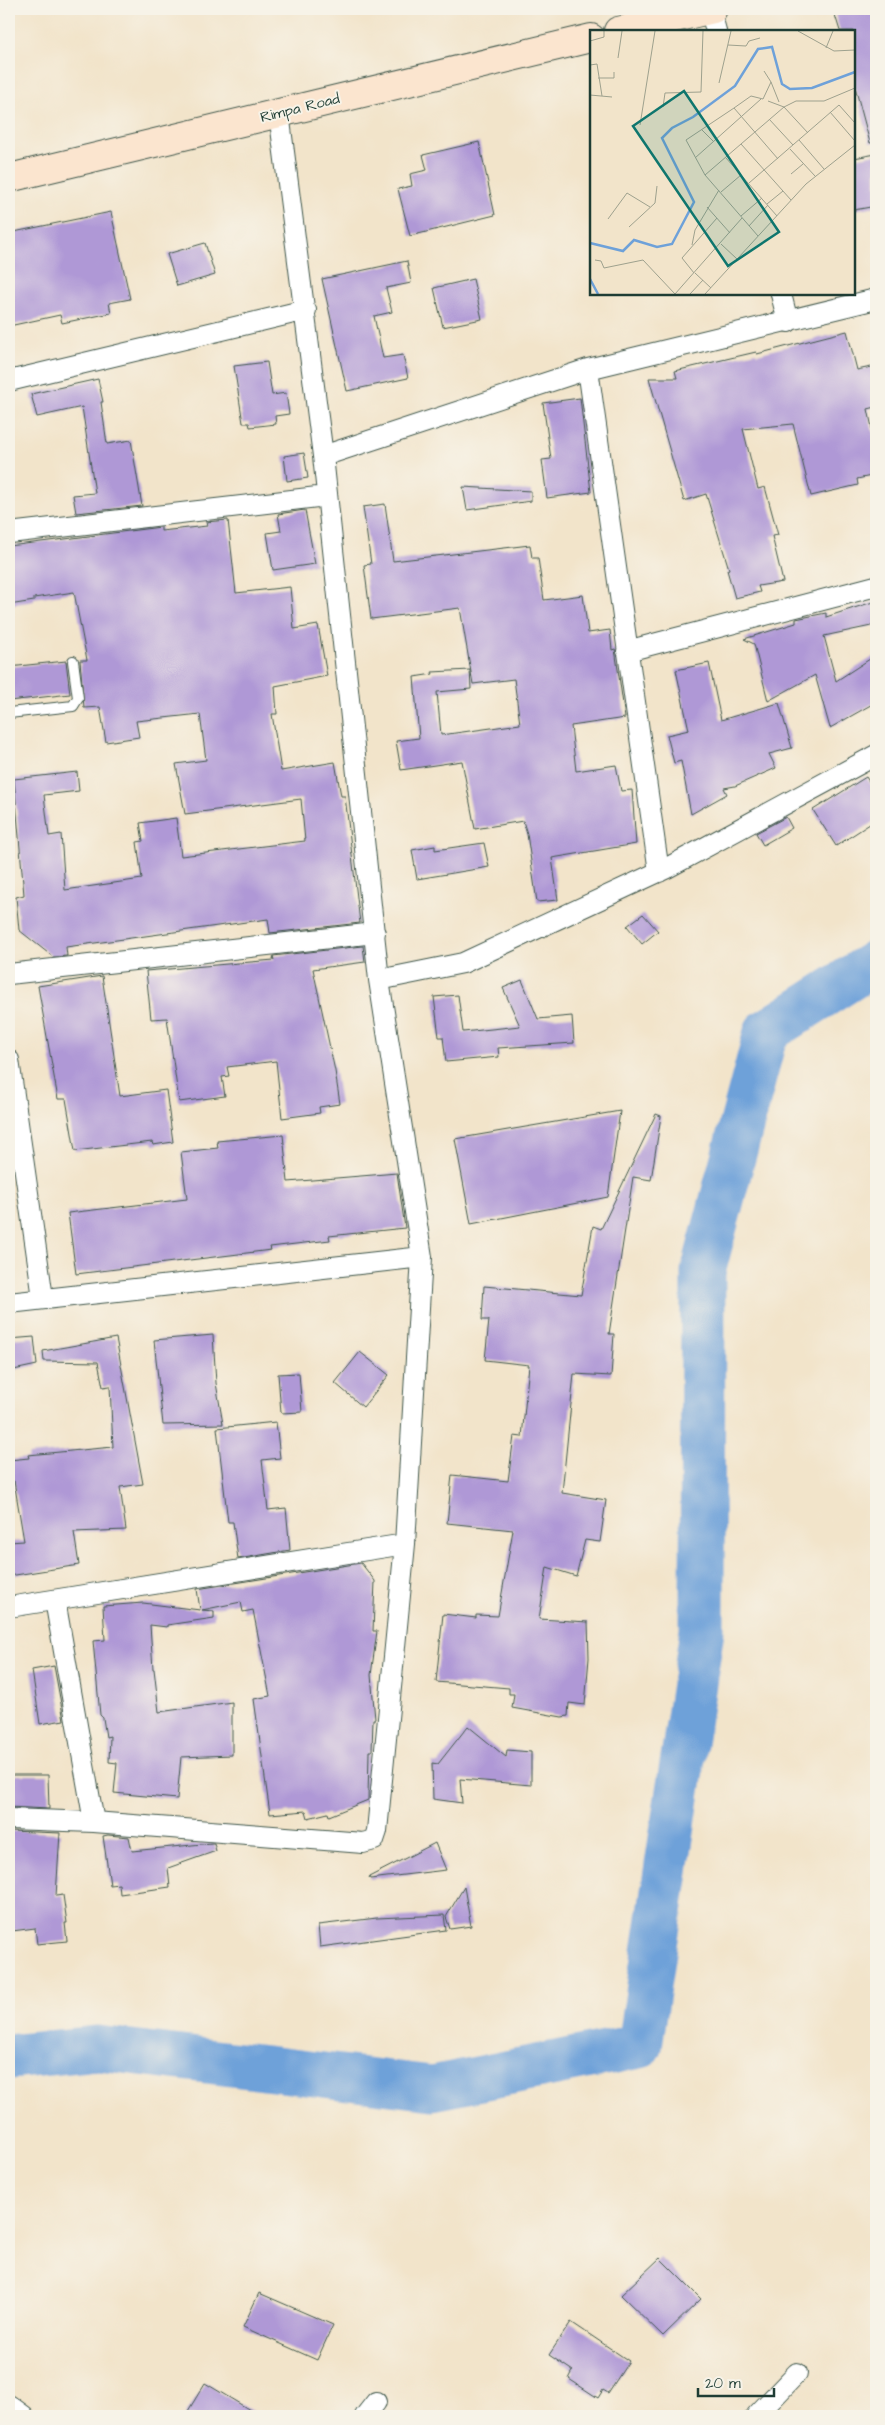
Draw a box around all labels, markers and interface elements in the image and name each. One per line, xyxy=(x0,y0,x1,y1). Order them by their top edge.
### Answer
inset map xyxy=(590,30,855,295)
street label: Rimpa Road xyxy=(258,88,342,128)
scale bar xyxy=(698,2365,774,2397)
text: 20 m xyxy=(705,2373,741,2394)

